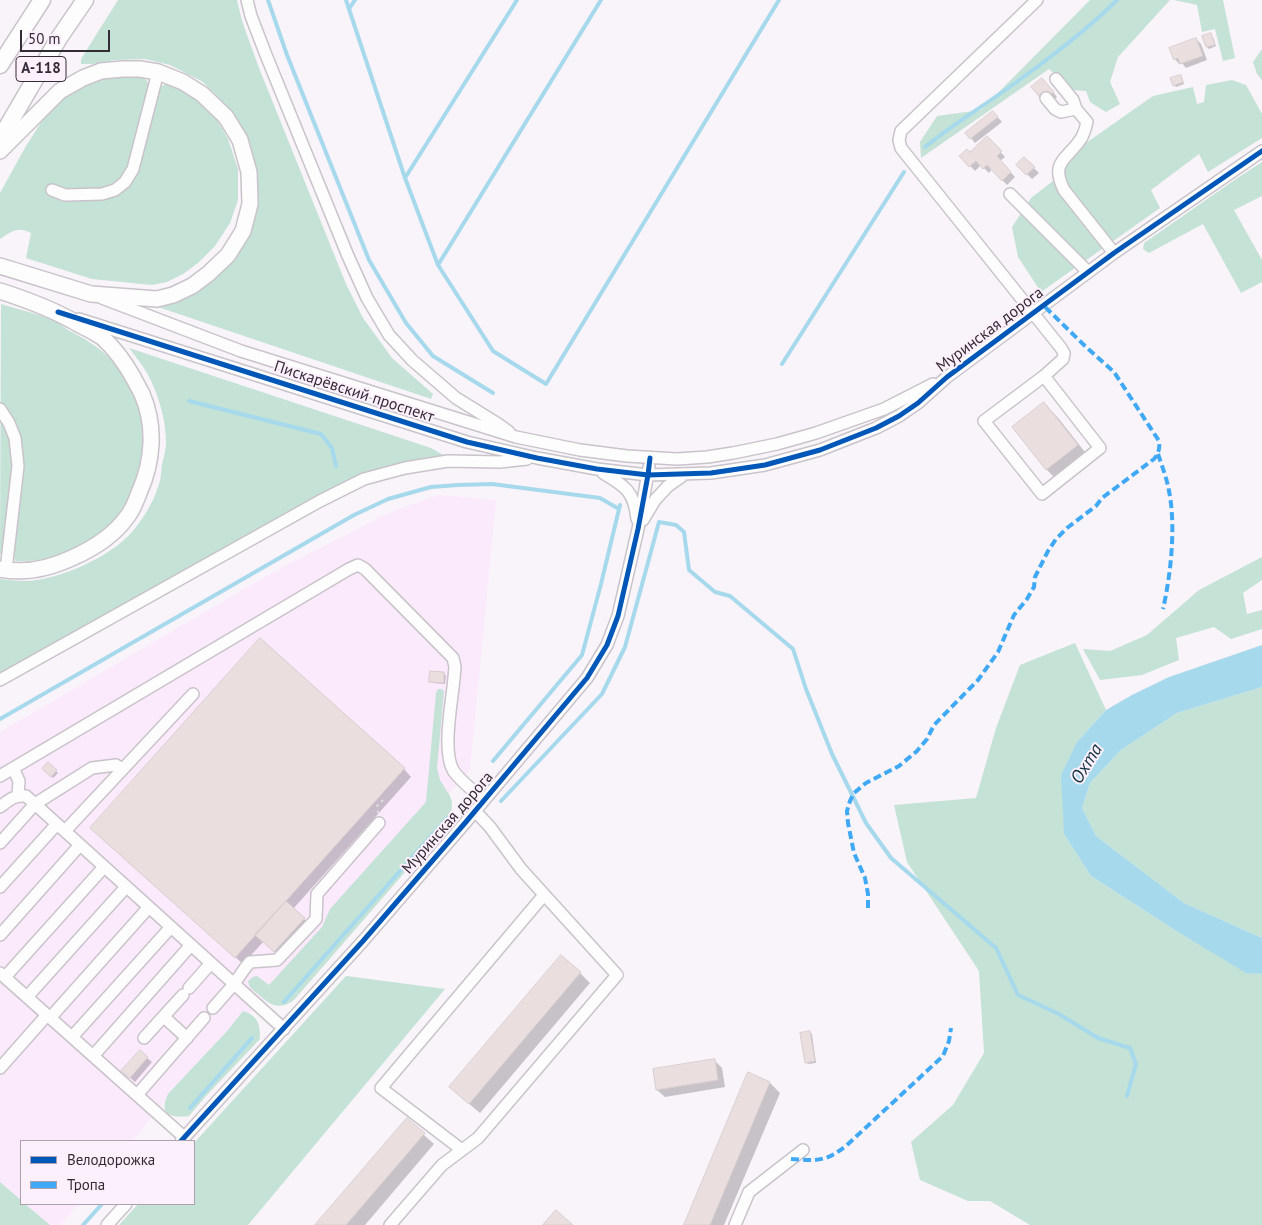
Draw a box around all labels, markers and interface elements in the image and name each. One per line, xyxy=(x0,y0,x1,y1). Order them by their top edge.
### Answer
scale bar xyxy=(22,20,112,52)
text: 50 m xyxy=(28,29,61,48)
road number: А-118 xyxy=(16,56,66,82)
street label: Муринская дорога xyxy=(933,283,1047,377)
street label: Пискарёвский проспект xyxy=(272,357,436,427)
water label: Охта xyxy=(1066,740,1108,788)
street label: Муринская дорога xyxy=(398,768,498,878)
legend xyxy=(20,1140,195,1205)
text: Велодорожка xyxy=(67,1150,155,1169)
text: Тропа xyxy=(67,1175,105,1194)

